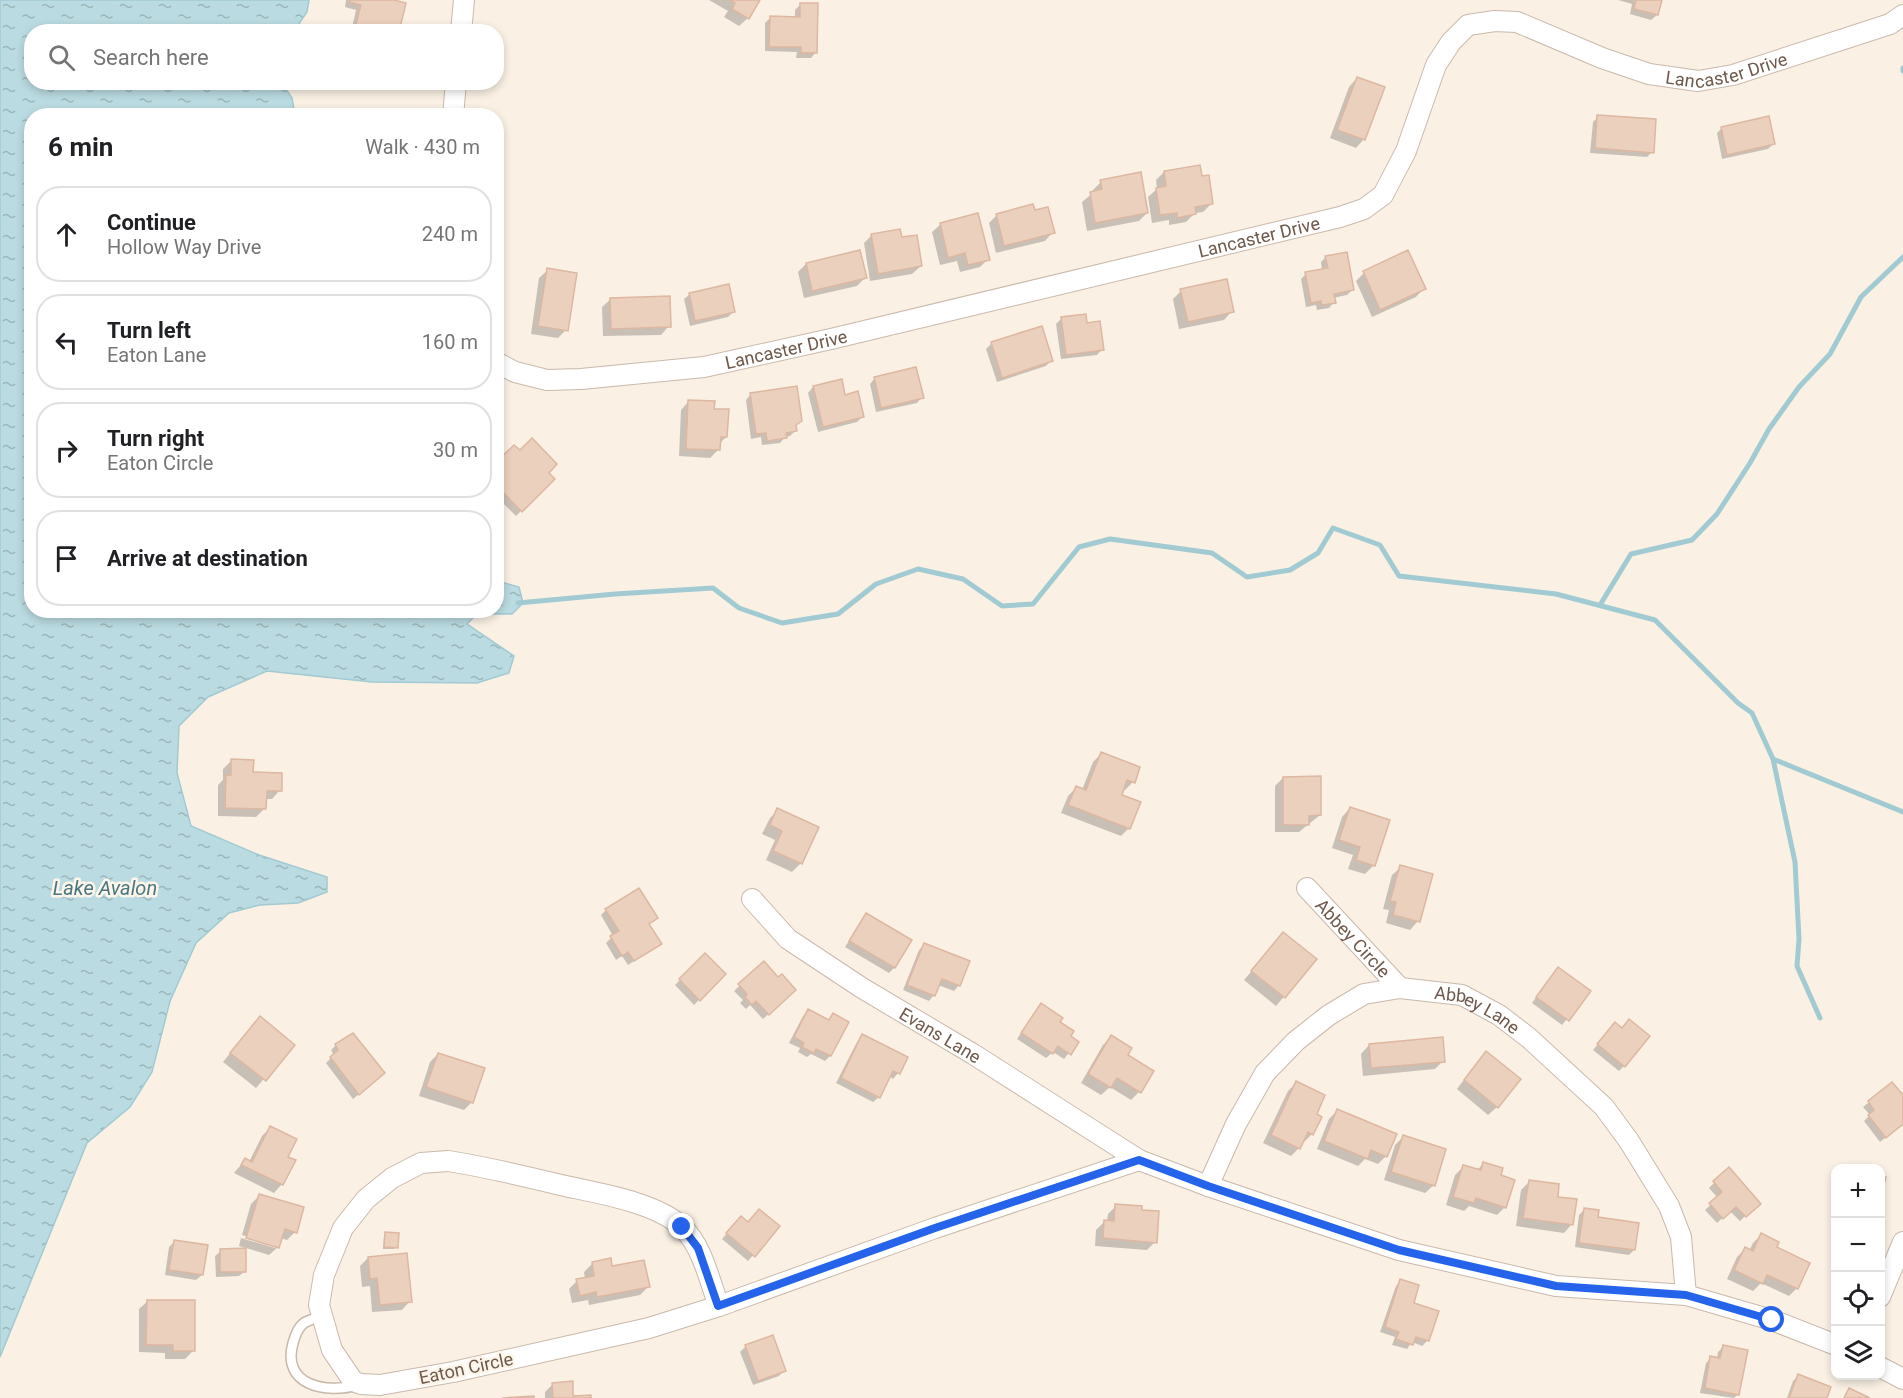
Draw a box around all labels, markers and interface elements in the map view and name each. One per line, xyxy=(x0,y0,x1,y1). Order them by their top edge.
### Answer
search box xyxy=(24,24,504,90)
icon: search xyxy=(45,41,78,74)
text: Search here xyxy=(93,45,209,70)
street label: Lancaster Drive xyxy=(1664,48,1790,92)
text: 6 min xyxy=(48,132,113,162)
text: Walk · 430 m xyxy=(365,135,480,159)
text: Continue xyxy=(107,210,196,235)
street label: Lancaster Drive xyxy=(1196,212,1322,261)
icon: ahead xyxy=(50,218,83,251)
text: 240 m xyxy=(422,222,478,246)
text: Hollow Way Drive xyxy=(107,235,261,259)
text: Turn left xyxy=(107,318,191,343)
street label: Lancaster Drive xyxy=(723,325,849,373)
icon: left xyxy=(50,326,83,359)
text: 160 m xyxy=(422,330,478,354)
text: Eaton Lane xyxy=(107,343,206,367)
text: Turn right xyxy=(107,426,204,451)
icon: right xyxy=(50,434,83,467)
text: 30 m xyxy=(433,438,478,462)
text: Eaton Circle xyxy=(107,451,213,475)
icon: arrive xyxy=(50,542,83,575)
text: Arrive at destination xyxy=(107,546,308,571)
water label: Lake Avalon xyxy=(53,876,157,900)
street label: Abbey Circle xyxy=(1312,894,1395,981)
street label: Abbey Lane xyxy=(1433,981,1524,1038)
street label: Evans Lane xyxy=(896,1002,985,1067)
map controls xyxy=(1831,1164,1885,1380)
button: + xyxy=(1831,1164,1885,1218)
route end xyxy=(668,1213,694,1239)
button: − xyxy=(1831,1218,1885,1272)
button: locate xyxy=(1831,1272,1885,1326)
route start xyxy=(1758,1306,1784,1332)
button: layers xyxy=(1831,1326,1885,1380)
street label: Eaton Circle xyxy=(417,1348,515,1388)

